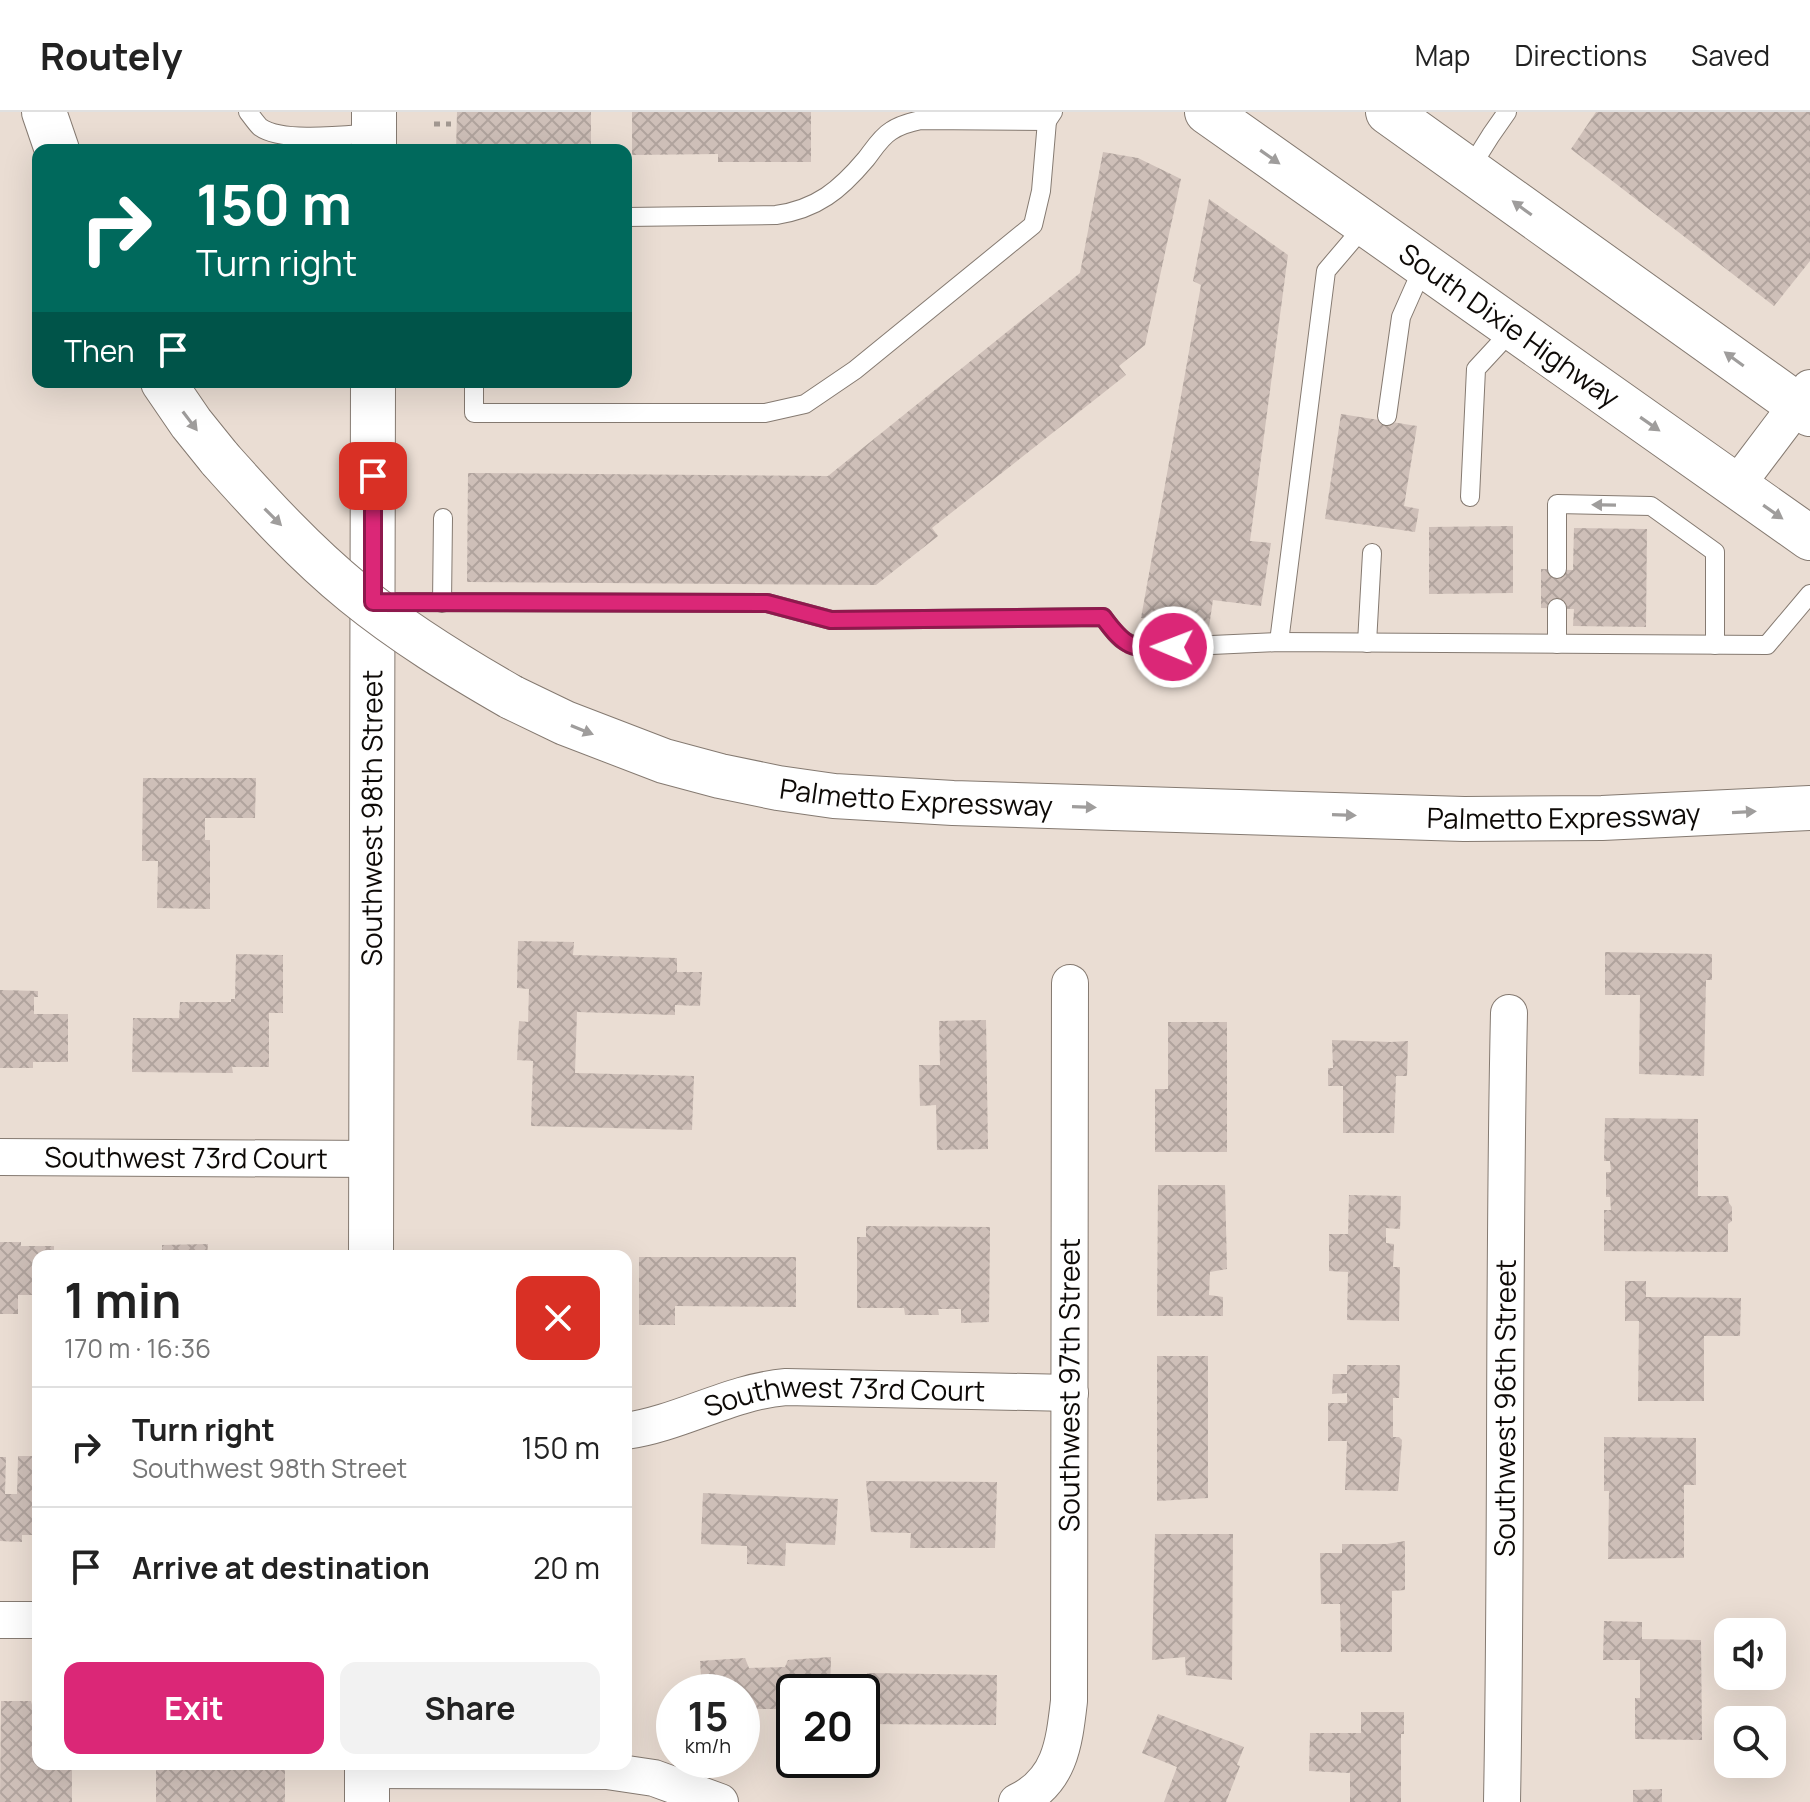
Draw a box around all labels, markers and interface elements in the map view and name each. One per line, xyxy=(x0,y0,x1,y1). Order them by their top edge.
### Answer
text: Routely xyxy=(40,29,183,81)
text: Map xyxy=(1415,36,1470,74)
text: Directions xyxy=(1514,36,1647,74)
text: Saved xyxy=(1691,36,1770,74)
one-way arrow xyxy=(1260,149,1281,164)
text: 150 m xyxy=(196,165,352,242)
icon: right xyxy=(64,176,168,280)
one-way arrow xyxy=(1512,201,1533,216)
street label: South Dixie Highway xyxy=(1392,234,1628,416)
text: Turn right xyxy=(196,238,357,287)
icon: arrive xyxy=(151,328,195,372)
text: Then xyxy=(64,330,135,371)
one-way arrow xyxy=(1723,352,1744,368)
one-way arrow xyxy=(182,411,198,432)
one-way arrow xyxy=(1639,416,1660,432)
pin xyxy=(339,442,407,510)
icon: arrive xyxy=(351,454,395,498)
one-way arrow xyxy=(1591,499,1616,512)
one-way arrow xyxy=(1762,504,1784,520)
one-way arrow xyxy=(263,507,281,526)
position arrow xyxy=(1131,605,1215,689)
street label: Southwest 98th Street xyxy=(352,670,390,966)
one-way arrow xyxy=(570,724,594,737)
street label: Palmetto Expressway xyxy=(777,768,1054,824)
street label: Palmetto Expressway xyxy=(1426,793,1702,837)
one-way arrow xyxy=(1072,800,1097,813)
one-way arrow xyxy=(1732,805,1757,818)
one-way arrow xyxy=(1332,809,1357,821)
street label: Southwest 73rd Court xyxy=(44,1137,328,1177)
street label: Southwest 97th Street xyxy=(1049,1238,1088,1532)
street label: Southwest 96th Street xyxy=(1485,1259,1524,1557)
text: 1 min xyxy=(64,1267,181,1332)
button: close xyxy=(516,1276,600,1360)
text: 170 m · 16:36 xyxy=(64,1330,211,1366)
street label: Southwest 73rd Court xyxy=(698,1367,986,1425)
text: Turn right xyxy=(132,1409,275,1450)
icon: right xyxy=(64,1425,108,1469)
text: 150 m xyxy=(521,1427,600,1468)
text: Southwest 98th Street xyxy=(132,1450,407,1486)
icon: arrive xyxy=(64,1545,108,1589)
text: Arrive at destination xyxy=(132,1547,430,1588)
text: 20 m xyxy=(533,1547,600,1588)
map controls xyxy=(1714,1618,1786,1778)
button: sound xyxy=(1714,1618,1786,1690)
button: Exit xyxy=(64,1662,324,1754)
button: Share xyxy=(340,1662,600,1754)
speed limit sign: 20 xyxy=(776,1674,880,1778)
text: 15 xyxy=(688,1688,728,1743)
button: search xyxy=(1714,1706,1786,1778)
text: km/h xyxy=(685,1732,731,1759)

